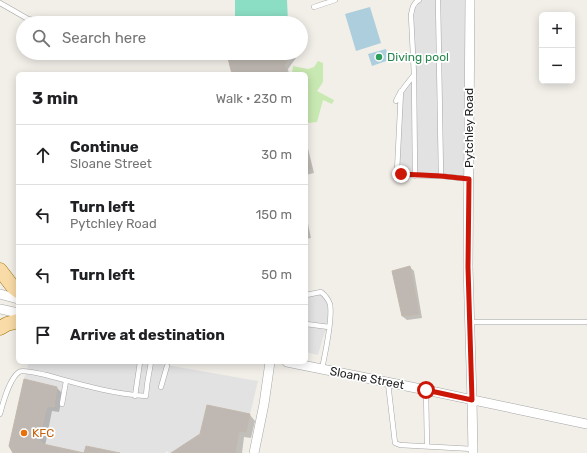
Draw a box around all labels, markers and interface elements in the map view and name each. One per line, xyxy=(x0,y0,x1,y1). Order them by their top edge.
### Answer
map controls xyxy=(539,12,575,84)
button: + xyxy=(539,12,575,48)
search box xyxy=(16,16,308,60)
icon: search xyxy=(30,27,52,49)
text: Search here xyxy=(62,29,146,47)
button: − xyxy=(539,48,575,84)
place label: Diving pool xyxy=(387,50,449,64)
marker: Diving pool xyxy=(374,52,384,62)
text: 3 min xyxy=(32,88,78,108)
street label: Pytchley Road xyxy=(462,88,476,168)
text: Walk · 230 m xyxy=(216,91,292,106)
text: Continue xyxy=(70,138,139,156)
icon: ahead xyxy=(32,144,54,166)
text: 30 m xyxy=(261,147,292,162)
text: Sloane Street xyxy=(70,156,152,171)
route end xyxy=(392,165,410,183)
text: Turn left xyxy=(70,198,135,216)
icon: left xyxy=(32,204,54,226)
text: 150 m xyxy=(256,207,292,222)
text: Pytchley Road xyxy=(70,216,157,231)
icon: left xyxy=(32,264,54,286)
text: Turn left xyxy=(70,266,135,284)
text: 50 m xyxy=(261,267,292,282)
icon: arrive xyxy=(32,324,54,346)
text: Arrive at destination xyxy=(70,326,225,344)
street label: Sloane Street xyxy=(329,364,406,392)
route start xyxy=(417,381,435,399)
place label: KFC xyxy=(32,426,54,440)
marker: KFC xyxy=(19,428,29,438)

